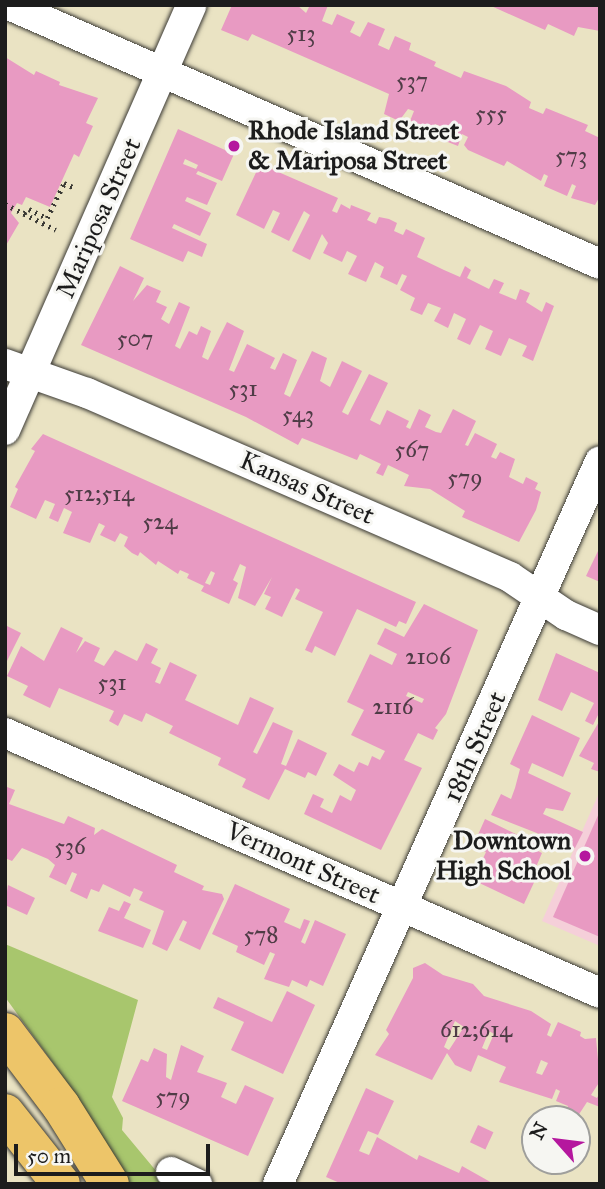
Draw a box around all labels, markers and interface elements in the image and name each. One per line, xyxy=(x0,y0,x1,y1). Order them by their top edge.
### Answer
house number: 513 xyxy=(287,19,315,47)
house number: 537 xyxy=(396,66,428,94)
house number: 555 xyxy=(475,99,507,127)
place label: Rhode Island Street & Mariposa Street xyxy=(248,115,459,176)
street label: Mariposa Street xyxy=(50,133,148,303)
marker: Rhode Island Street & Mariposa Street xyxy=(226,138,242,154)
house number: 573 xyxy=(555,141,587,169)
house number: 507 xyxy=(117,324,153,352)
house number: 531 xyxy=(229,374,257,402)
house number: 543 xyxy=(282,400,314,428)
house number: 567 xyxy=(395,435,429,463)
street label: Kansas Street xyxy=(235,445,379,531)
house number: 579 xyxy=(447,463,483,491)
house number: 512;514 xyxy=(64,479,134,507)
house number: 524 xyxy=(143,507,177,535)
house number: 2106 xyxy=(405,642,451,670)
house number: 531 xyxy=(98,668,126,696)
street label: 18th Street xyxy=(437,687,513,807)
house number: 2116 xyxy=(372,692,414,720)
street label: Vermont Street xyxy=(221,815,385,911)
place label: Downtown High School xyxy=(435,825,571,886)
house number: 536 xyxy=(54,832,86,860)
marker: Downtown High School xyxy=(577,848,593,864)
house number: 578 xyxy=(243,920,279,948)
house number: 612;614 xyxy=(440,1015,512,1043)
house number: 579 xyxy=(155,1082,191,1110)
north arrow xyxy=(521,1105,591,1175)
text: N xyxy=(525,1118,553,1143)
scale bar xyxy=(18,1130,214,1174)
text: 50 m xyxy=(27,1143,71,1169)

